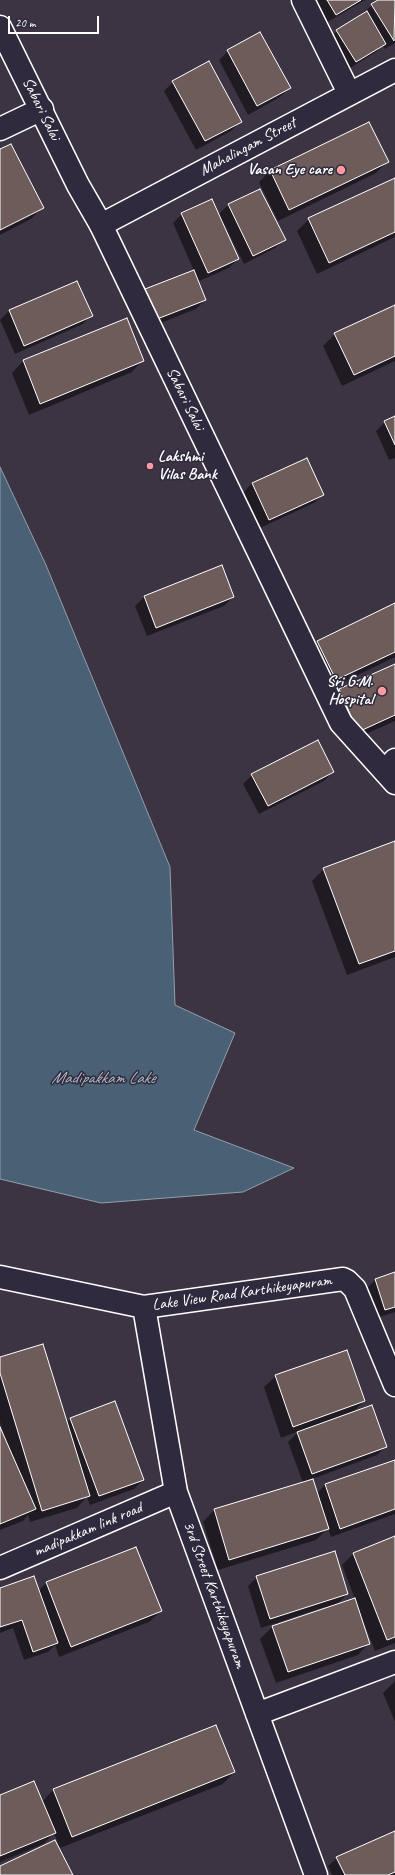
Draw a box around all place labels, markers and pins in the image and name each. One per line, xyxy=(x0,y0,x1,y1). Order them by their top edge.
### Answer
place label: Vasan Eye care xyxy=(247,160,332,180)
marker: Vasan Eye care xyxy=(335,164,347,176)
place label: Lakshmi Vilas Bank xyxy=(158,447,217,485)
marker: Lakshmi Vilas Bank xyxy=(145,461,155,471)
place label: Sri G.M. Hospital xyxy=(326,672,373,710)
marker: Sri G.M. Hospital xyxy=(376,685,388,697)

